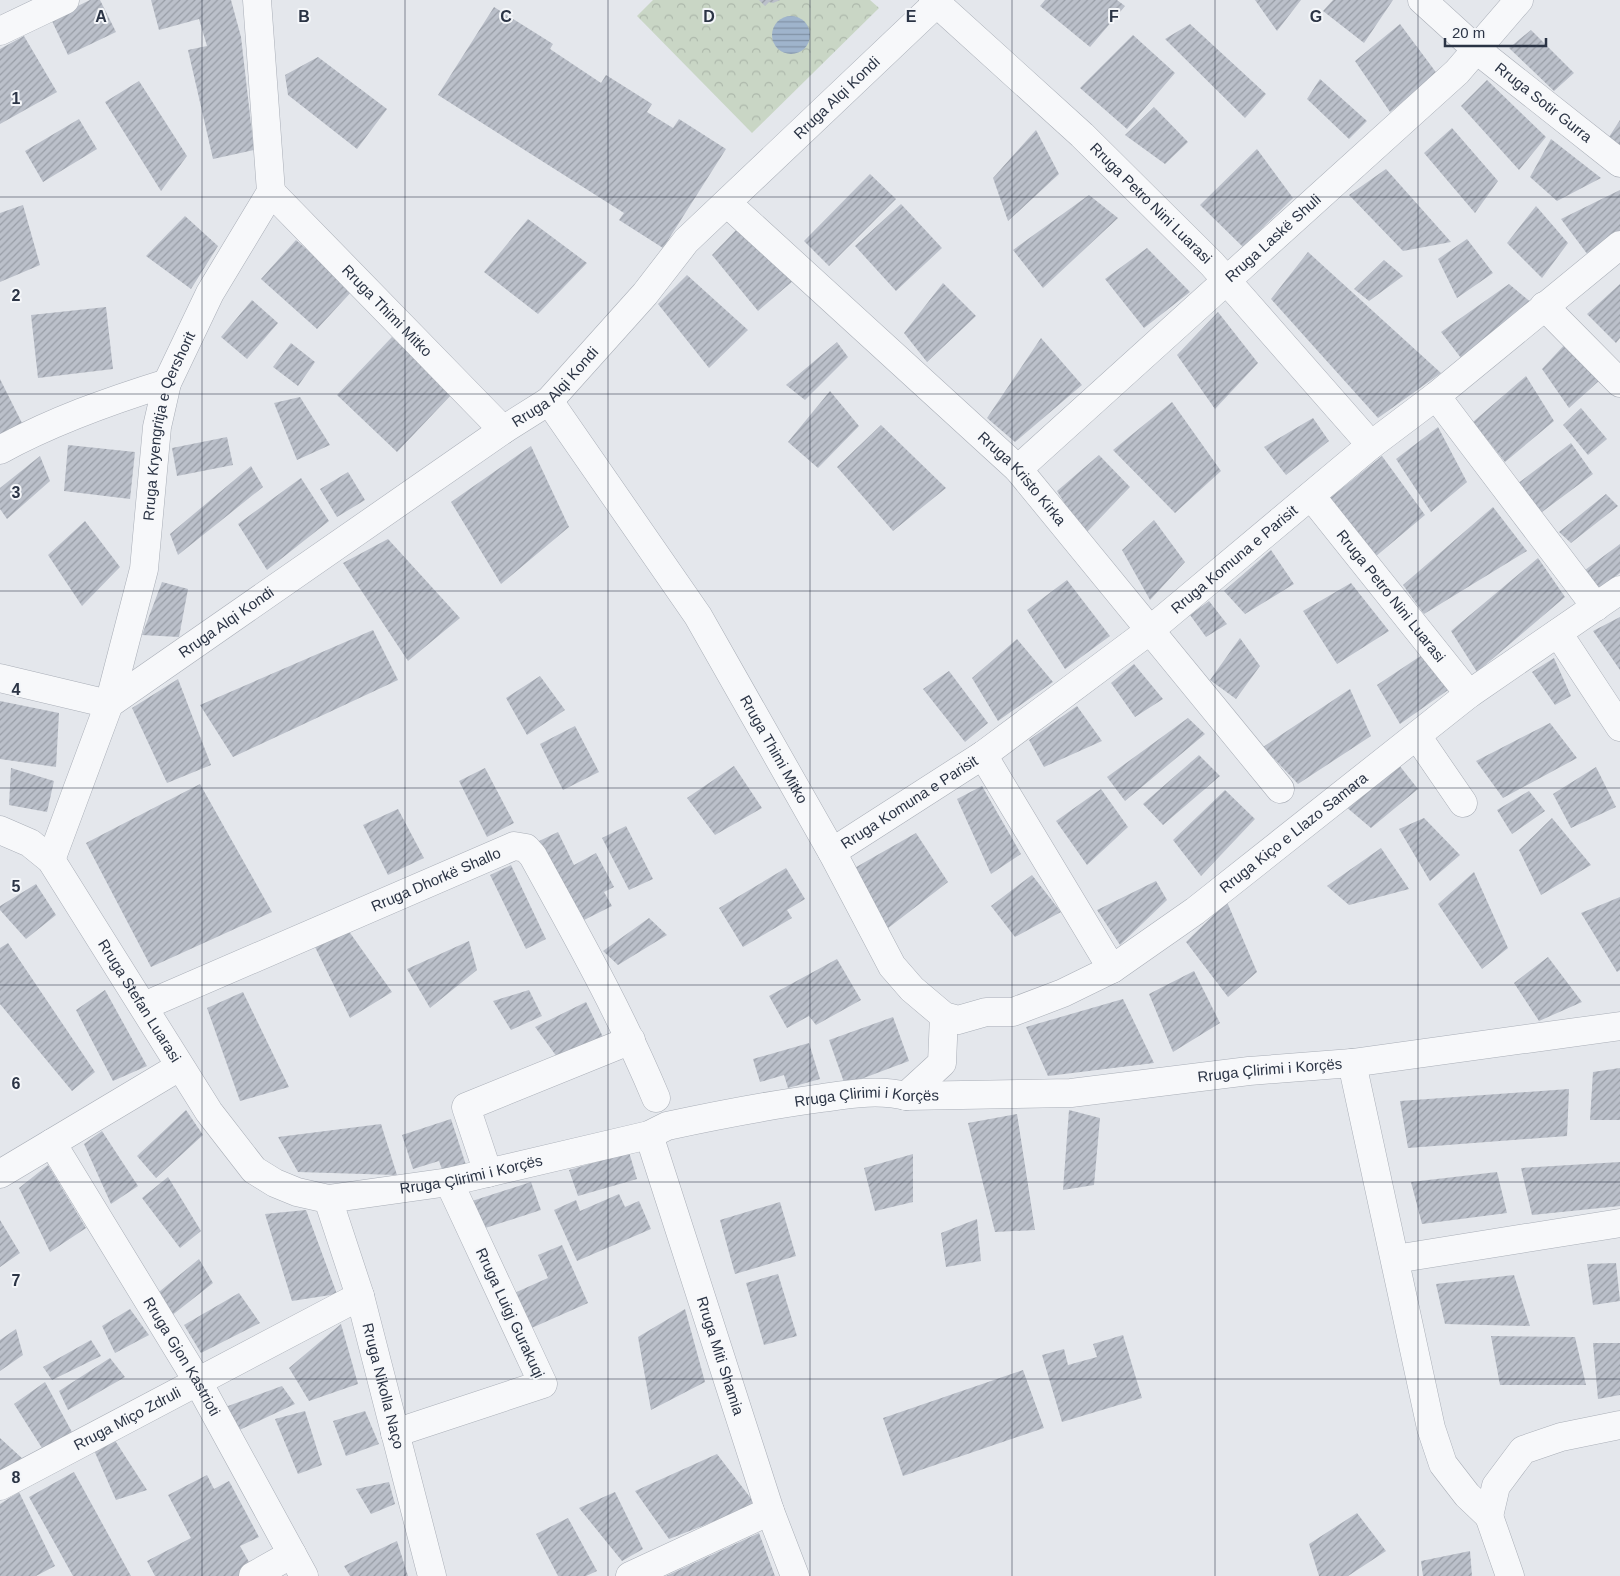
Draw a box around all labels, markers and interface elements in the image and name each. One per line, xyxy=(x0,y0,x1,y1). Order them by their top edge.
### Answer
text: A xyxy=(95,8,107,25)
text: B xyxy=(298,8,310,25)
text: C xyxy=(500,8,512,25)
text: D xyxy=(703,8,715,25)
text: E xyxy=(906,8,917,25)
text: F xyxy=(1109,8,1119,25)
text: G xyxy=(1310,8,1322,25)
scale bar xyxy=(1445,15,1546,47)
text: 20 m xyxy=(1452,24,1485,41)
street label: Rruga Alqi Kondi xyxy=(790,53,883,142)
street label: Rruga Sotir Gurra xyxy=(1492,59,1596,146)
text: 1 xyxy=(12,90,21,107)
street label: Rruga Petro Nini Luarasi xyxy=(1087,139,1215,267)
street label: Rruga Laskë Shuli xyxy=(1222,190,1324,285)
street label: Rruga Thimi Mitko xyxy=(339,261,436,360)
text: 2 xyxy=(12,287,21,304)
street label: Rruga Kryengritja e Qershorit xyxy=(139,328,199,521)
street label: Rruga Alqi Kondi xyxy=(508,343,601,430)
street label: Rruga Kristo Kirka xyxy=(975,428,1070,529)
text: 3 xyxy=(12,484,21,501)
street label: Rruga Komuna e Parisit xyxy=(1167,501,1301,617)
street label: Rruga Petro Nini Luarasi xyxy=(1333,526,1449,665)
street label: Rruga Alqi Kondi xyxy=(175,583,277,661)
text: 4 xyxy=(12,681,21,698)
street label: Rruga Thimi Mitko xyxy=(737,692,812,806)
street label: Rruga Komuna e Parisit xyxy=(838,751,981,852)
street label: Rruga Kiço e Llazo Samara xyxy=(1216,768,1371,896)
street label: Rruga Dhorkë Shallo xyxy=(368,844,503,915)
text: 5 xyxy=(12,878,21,895)
street label: Rruga Stefan Luarasi xyxy=(95,936,185,1065)
street label: Rruga Çlirimi i Korçës xyxy=(1197,1055,1343,1085)
text: 6 xyxy=(12,1075,21,1092)
street label: Rruga Çlirimi i Korçës xyxy=(793,1083,939,1110)
street label: Rruga Çlirimi i Korçës xyxy=(399,1151,544,1197)
street label: Rruga Luigj Gurakuqi xyxy=(473,1245,548,1381)
text: 7 xyxy=(12,1272,21,1289)
street label: Rruga Gjon Kastrioti xyxy=(140,1294,224,1419)
street label: Rruga Miti Shamia xyxy=(694,1294,748,1418)
street label: Rruga Nikolla Naço xyxy=(359,1321,408,1451)
street label: Rruga Miço Zdruli xyxy=(71,1383,183,1454)
text: 8 xyxy=(12,1469,21,1486)

